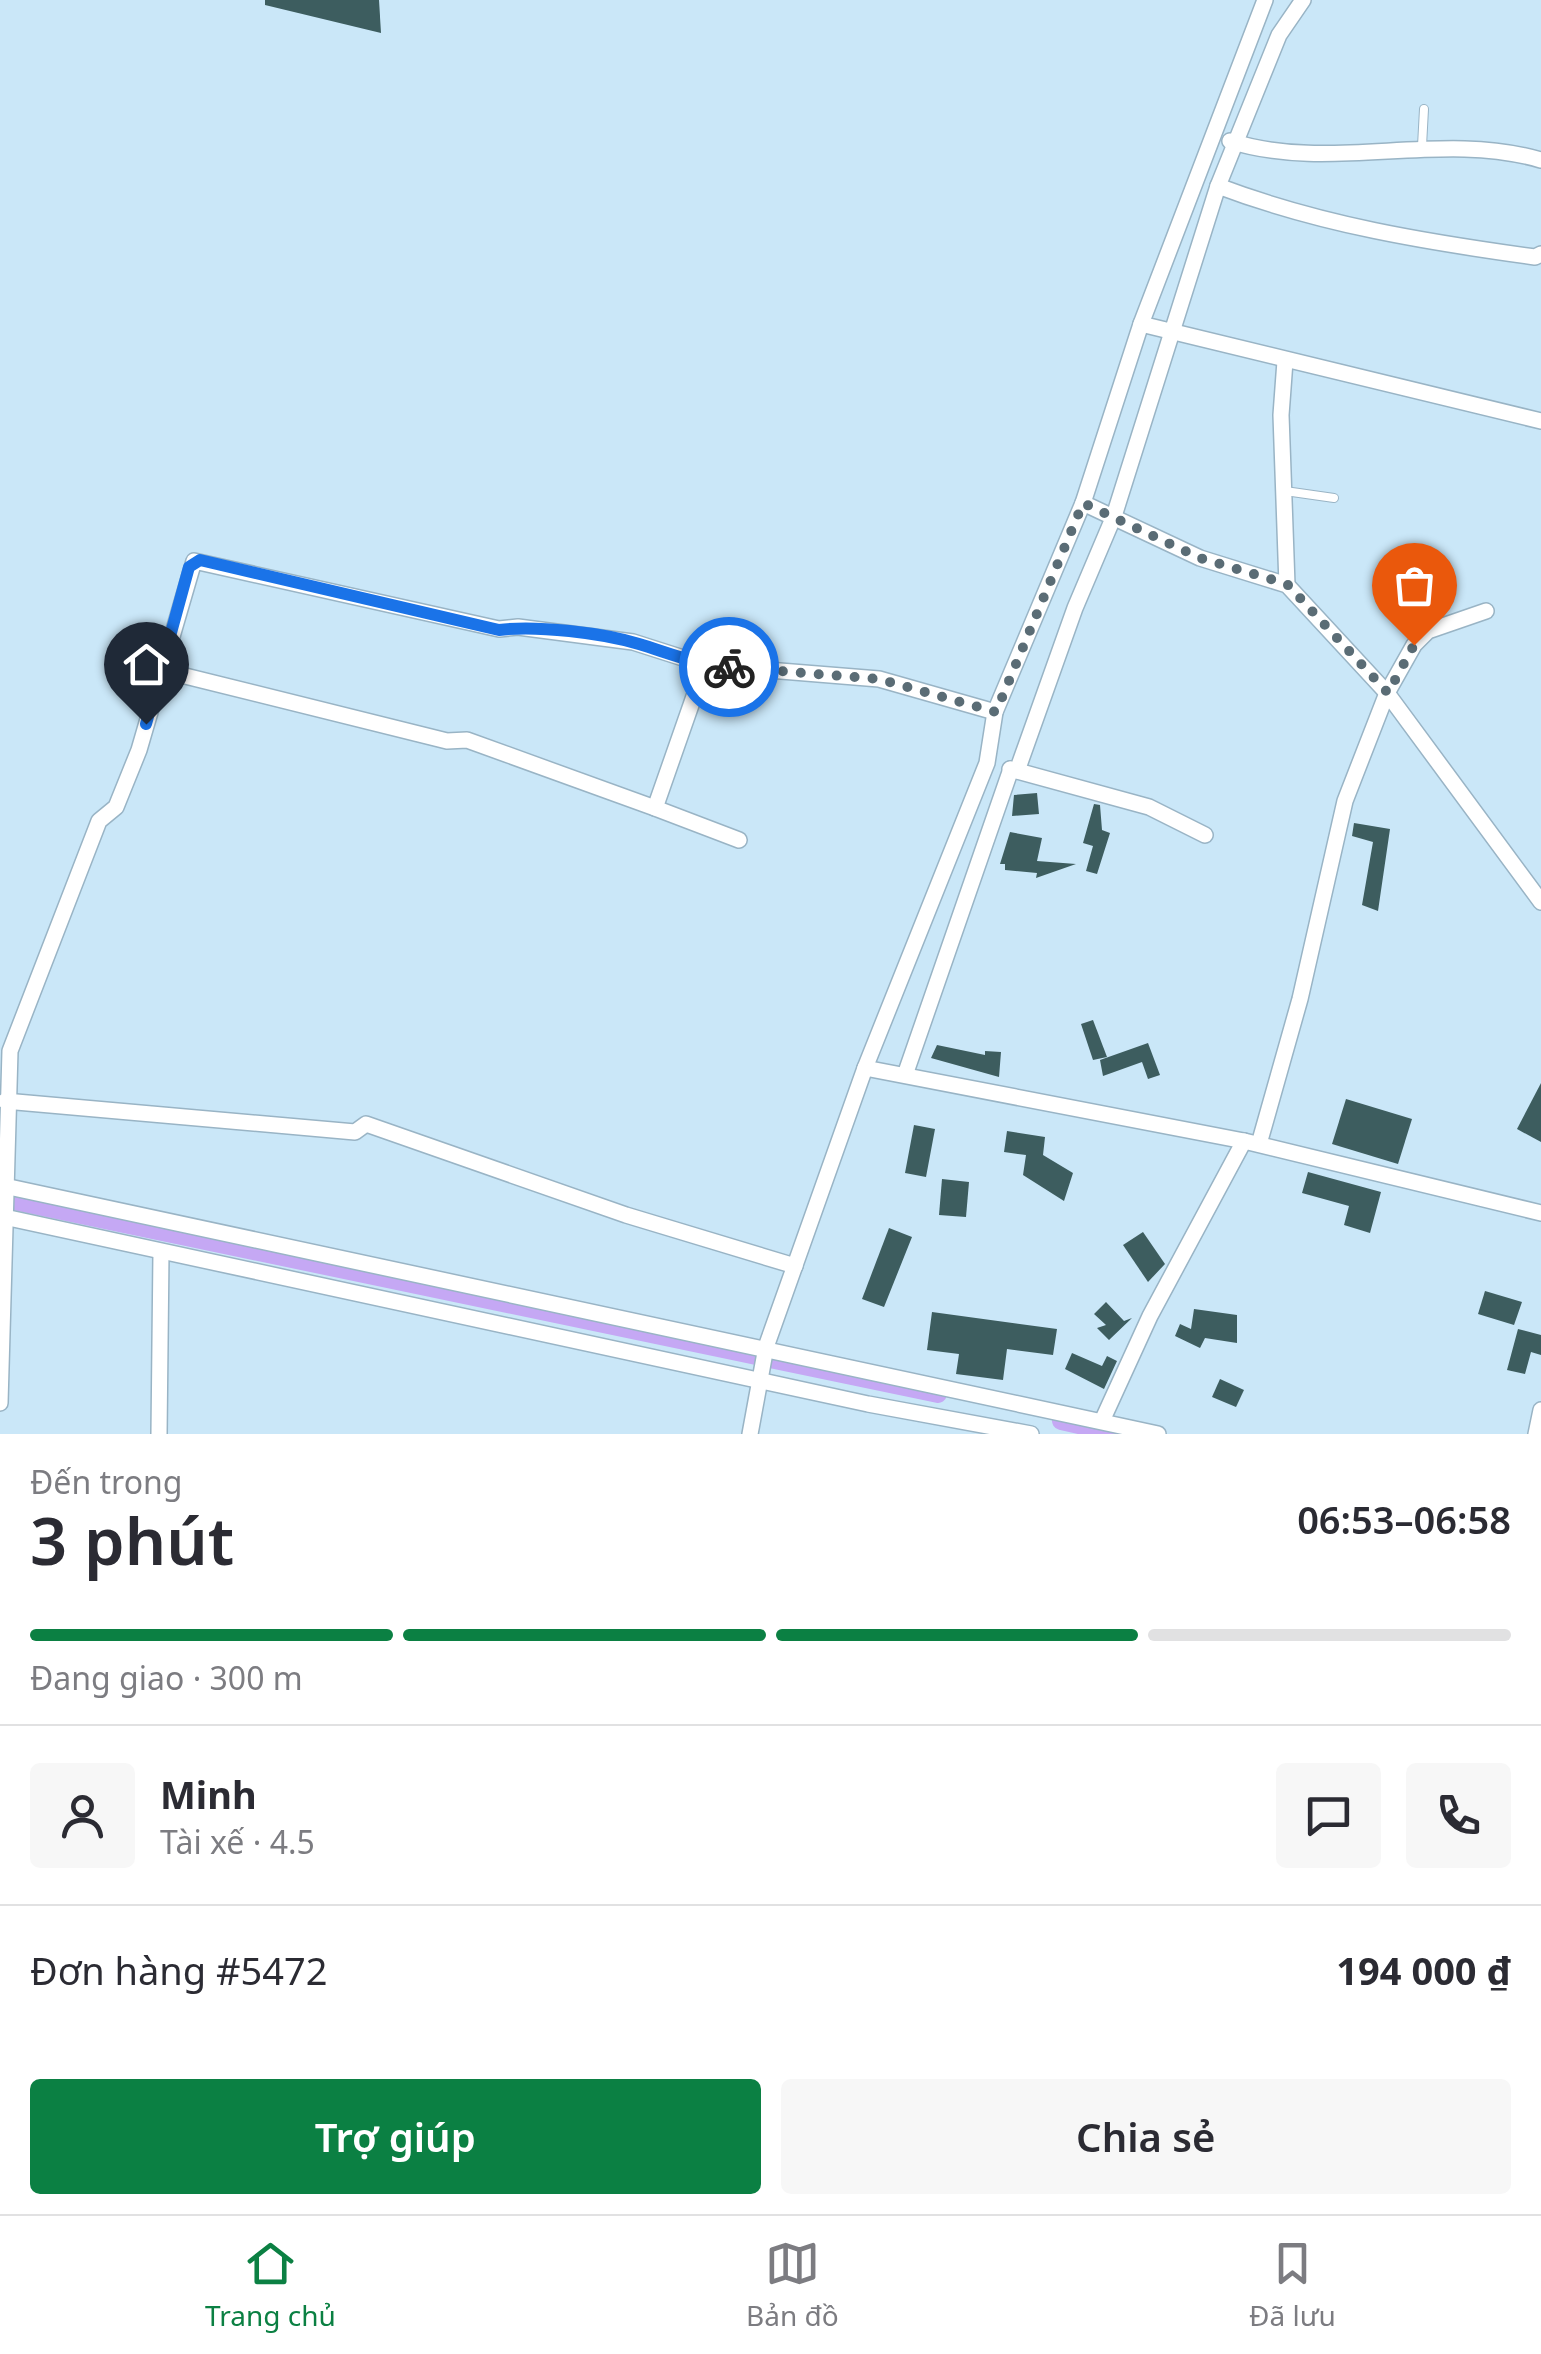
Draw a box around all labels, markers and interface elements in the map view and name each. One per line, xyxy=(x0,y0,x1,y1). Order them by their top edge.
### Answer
pin xyxy=(1372,543,1457,646)
icon: bag xyxy=(1387,558,1442,613)
courier xyxy=(679,617,779,717)
pin xyxy=(104,622,189,725)
icon: home xyxy=(119,637,174,692)
icon: bike xyxy=(702,640,757,695)
text: Đến trong xyxy=(30,1460,182,1503)
text: 06:53–06:58 xyxy=(1297,1493,1511,1545)
text: 3 phút xyxy=(30,1496,234,1584)
text: Đang giao · 300 m xyxy=(30,1656,303,1699)
button: person xyxy=(30,1763,135,1868)
button: chat xyxy=(1276,1763,1381,1868)
button: phone xyxy=(1406,1763,1511,1868)
text: Minh xyxy=(160,1768,257,1820)
text: Tài xế · 4.5 xyxy=(160,1820,315,1863)
text: Đơn hàng #5472 xyxy=(30,1944,328,1996)
text: 194 000 ₫ xyxy=(1336,1944,1511,1996)
button: Trợ giúp xyxy=(30,2079,761,2194)
button: Chia sẻ xyxy=(781,2079,1511,2194)
tab: Trang chủ xyxy=(205,2236,336,2334)
tab: Bản đồ xyxy=(746,2236,839,2334)
tab: Đã lưu xyxy=(1249,2236,1336,2334)

